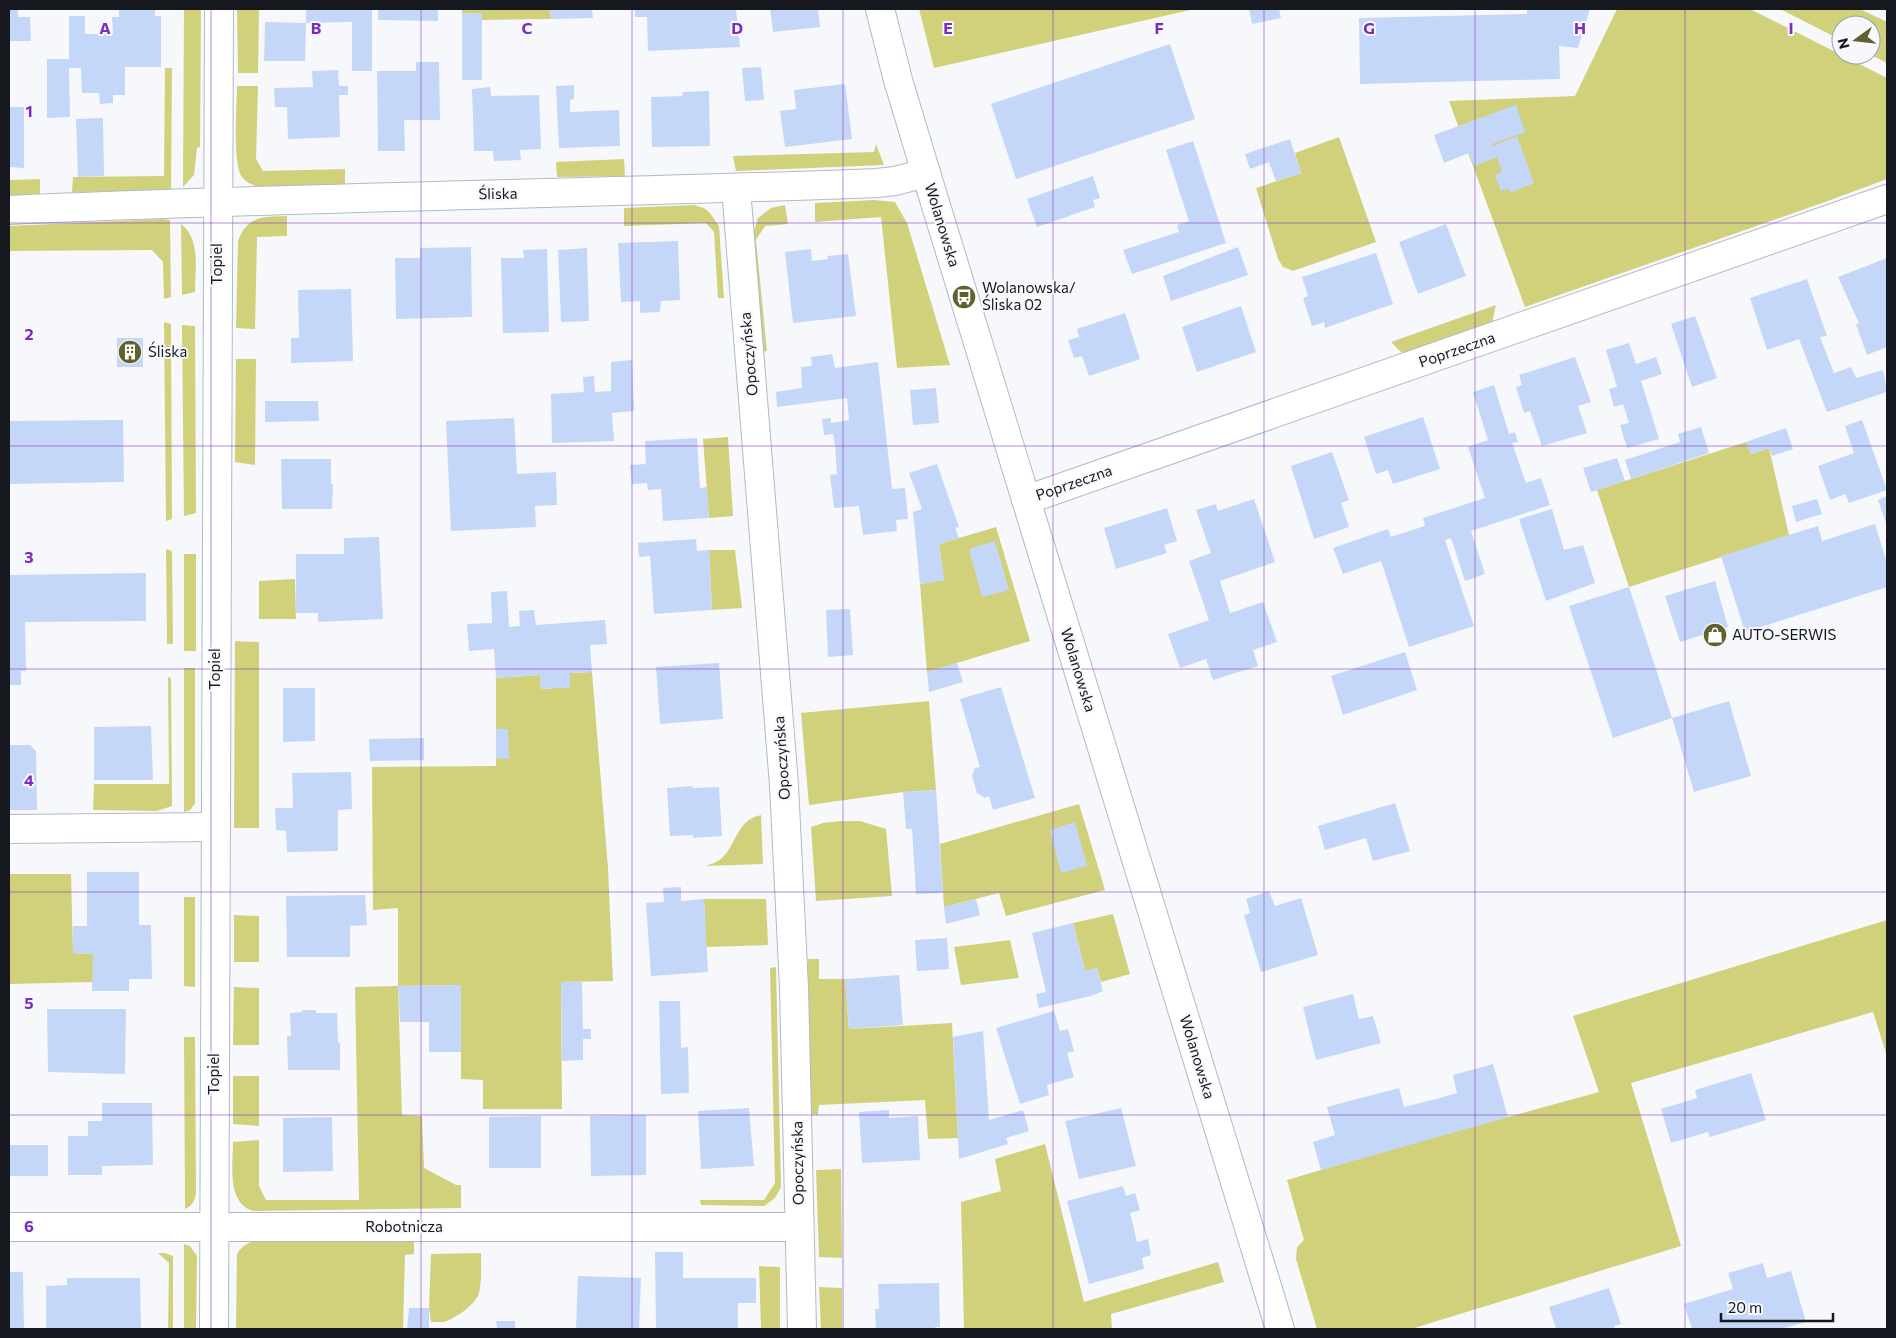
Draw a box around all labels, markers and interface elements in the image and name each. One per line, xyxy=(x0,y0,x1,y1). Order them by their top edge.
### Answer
north arrow xyxy=(1831,15,1881,65)
text: A xyxy=(99,18,111,37)
text: B xyxy=(311,18,322,37)
text: C xyxy=(522,18,533,37)
text: D xyxy=(731,18,743,37)
text: E xyxy=(943,18,953,37)
text: F xyxy=(1154,18,1164,37)
text: G xyxy=(1363,18,1375,37)
text: H xyxy=(1574,18,1586,37)
text: I xyxy=(1788,18,1794,37)
text: N xyxy=(1833,36,1853,51)
text: 1 xyxy=(25,101,33,120)
street label: Wolanowska xyxy=(922,181,964,269)
street label: Śliska xyxy=(478,183,518,202)
street label: Topiel xyxy=(207,243,225,285)
place label: Wolanowska/ Śliska 02 xyxy=(982,278,1076,313)
bus stop icon: Wolanowska/ Śliska 02 xyxy=(951,284,977,310)
street label: Opoczyńska xyxy=(735,311,761,397)
text: 2 xyxy=(24,324,34,343)
street label: Poprzeczna xyxy=(1416,328,1497,371)
building icon: Śliska xyxy=(117,339,143,365)
place label: Śliska xyxy=(148,341,187,360)
street label: Poprzeczna xyxy=(1033,461,1114,504)
text: 3 xyxy=(24,547,34,566)
shop icon: AUTO-SERWIS xyxy=(1702,622,1728,648)
place label: AUTO-SERWIS xyxy=(1732,625,1837,643)
street label: Wolanowska xyxy=(1058,626,1100,714)
street label: Topiel xyxy=(205,648,223,690)
street label: Opoczyńska xyxy=(769,715,793,801)
text: 4 xyxy=(24,770,34,789)
text: 5 xyxy=(24,993,34,1012)
street label: Wolanowska xyxy=(1177,1013,1219,1101)
street label: Topiel xyxy=(204,1053,222,1095)
street label: Opoczyńska xyxy=(787,1121,807,1205)
text: 6 xyxy=(24,1216,34,1235)
street label: Robotnicza xyxy=(365,1217,443,1235)
scale bar xyxy=(1721,1290,1834,1322)
text: 20 m xyxy=(1728,1298,1762,1316)

